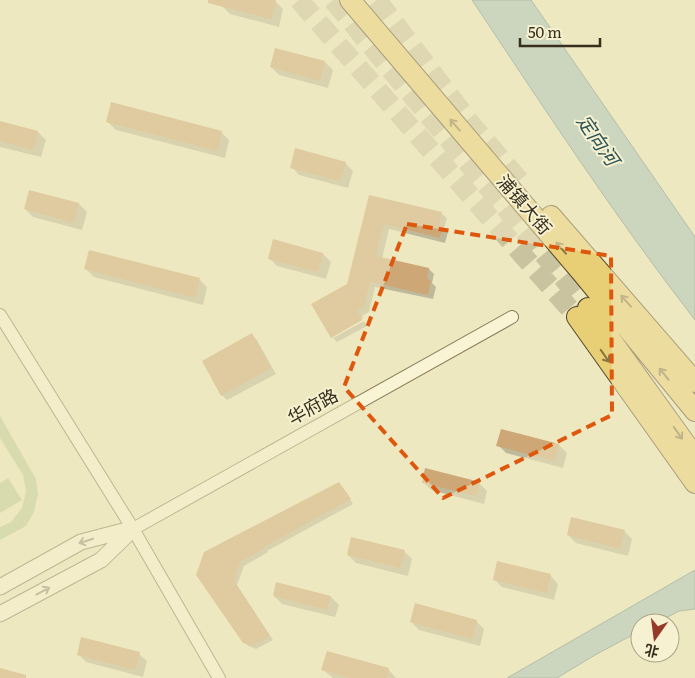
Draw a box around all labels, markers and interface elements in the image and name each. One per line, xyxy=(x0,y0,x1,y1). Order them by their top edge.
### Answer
scale bar xyxy=(520,15,600,47)
text: 50 m xyxy=(528,20,562,43)
water label: 定向河 xyxy=(571,108,629,174)
one-way arrow xyxy=(450,119,461,132)
street label: 浦镇大街 xyxy=(491,168,559,240)
one-way arrow xyxy=(555,242,567,255)
one-way arrow xyxy=(620,295,631,308)
one-way arrow xyxy=(600,349,610,363)
one-way arrow xyxy=(659,367,670,380)
street label: 华府路 xyxy=(282,381,342,431)
one-way arrow xyxy=(673,426,683,440)
one-way arrow xyxy=(78,537,94,547)
one-way arrow xyxy=(35,586,50,595)
north arrow xyxy=(630,613,680,663)
text: 北 xyxy=(642,640,661,663)

